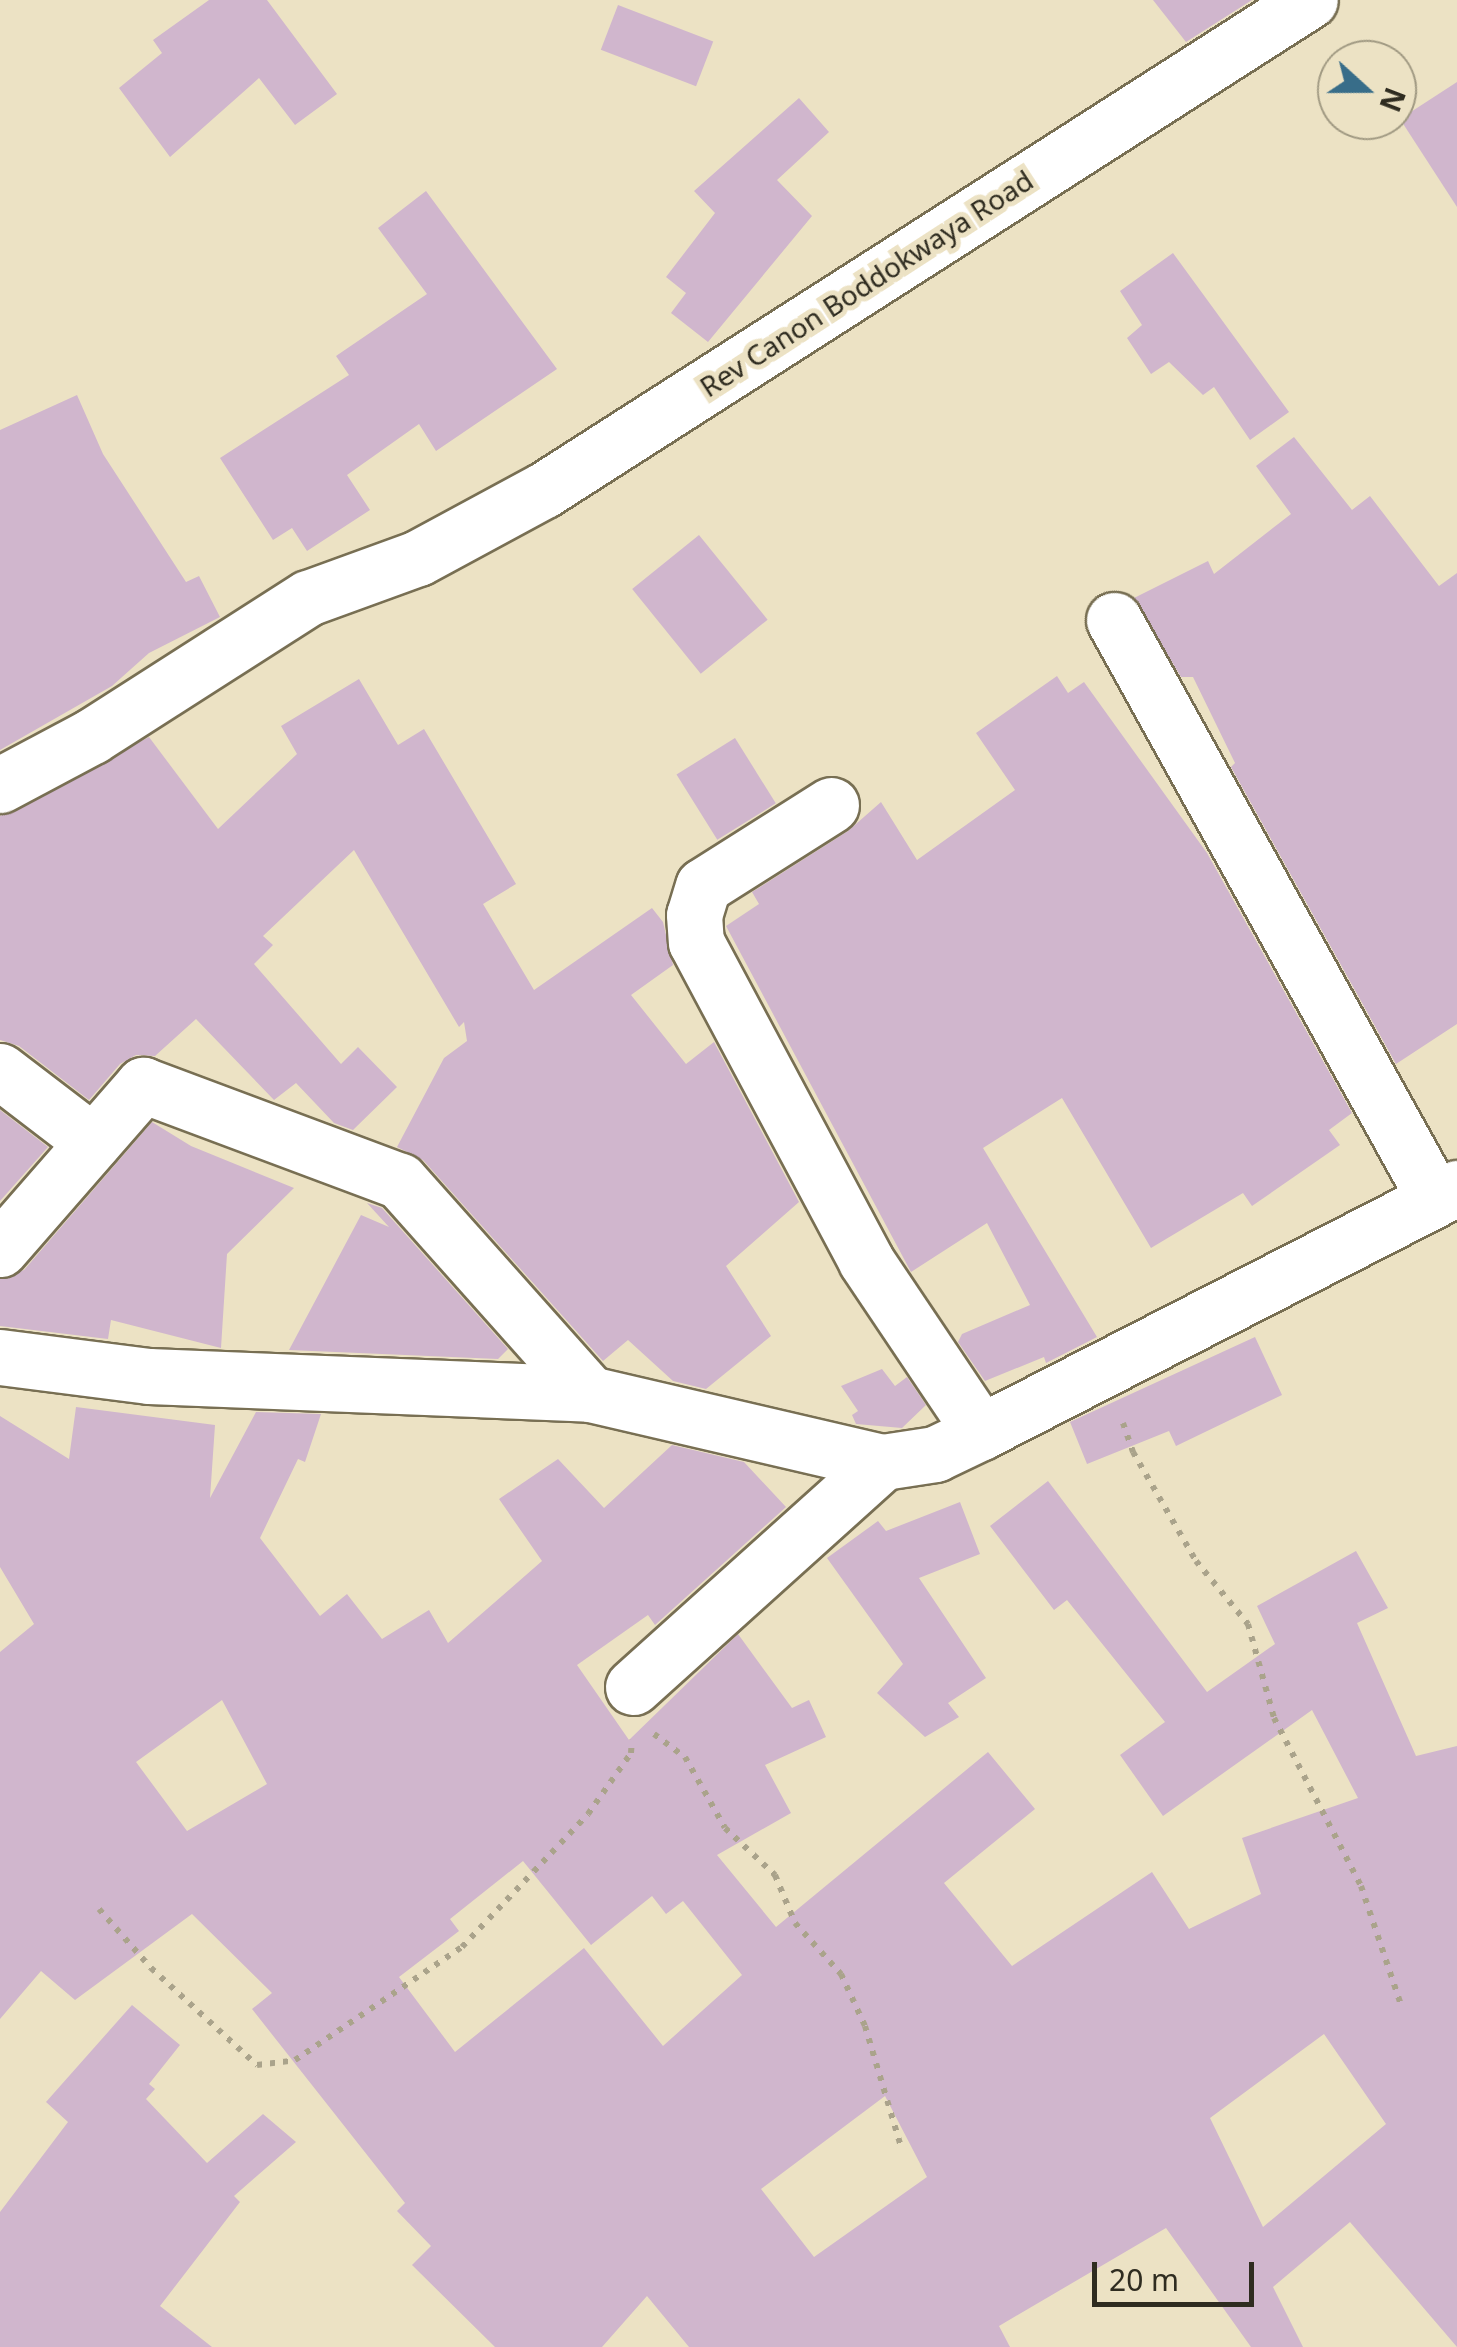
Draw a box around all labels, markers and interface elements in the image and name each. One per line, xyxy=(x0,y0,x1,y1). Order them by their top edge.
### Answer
north arrow xyxy=(1317,40,1417,140)
text: N xyxy=(1371,83,1415,117)
street label: Rev Canon Boddokwaya Road xyxy=(693,163,1039,403)
scale bar xyxy=(1097,2242,1260,2304)
text: 20 m xyxy=(1109,2259,1179,2300)

